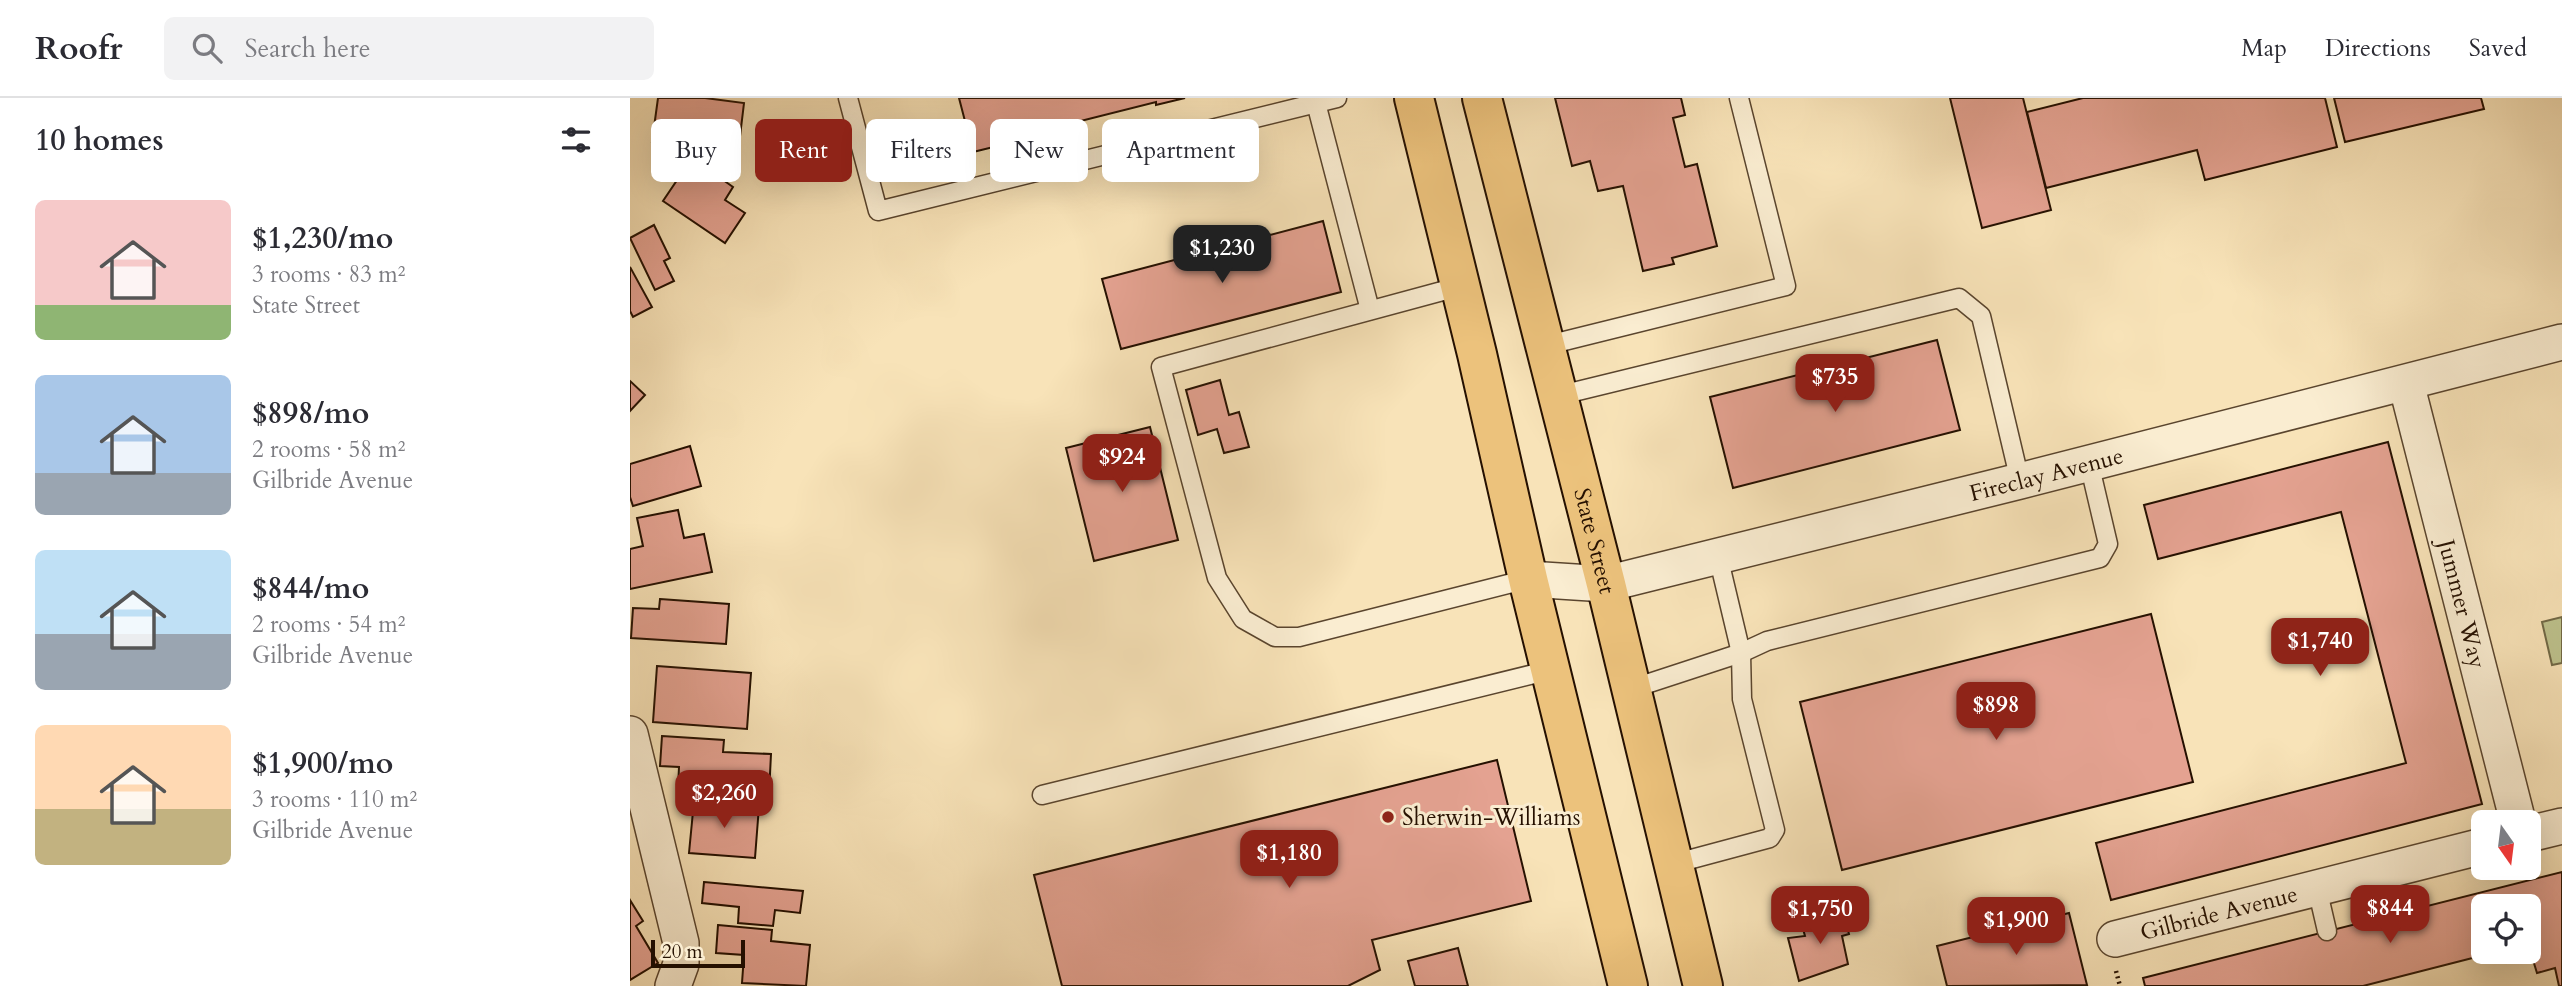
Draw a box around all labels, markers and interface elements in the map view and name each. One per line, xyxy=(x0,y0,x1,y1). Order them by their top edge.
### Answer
search box xyxy=(164,17,654,80)
text: Roofr xyxy=(35,26,122,71)
icon: search xyxy=(188,29,226,67)
text: Search here xyxy=(244,31,370,66)
text: Map xyxy=(2241,32,2287,65)
text: Directions xyxy=(2325,32,2431,65)
text: Saved xyxy=(2469,32,2527,65)
chip: Buy xyxy=(651,119,741,182)
chip: Rent xyxy=(755,119,852,182)
chip: Filters xyxy=(866,119,976,182)
chip: New xyxy=(990,119,1088,182)
chip: Apartment xyxy=(1102,119,1259,182)
text: 10 homes xyxy=(35,120,164,161)
icon: filters xyxy=(557,121,595,159)
text: $1,230/mo xyxy=(252,218,393,259)
pin: $1,230 xyxy=(1165,226,1279,285)
icon: home xyxy=(91,228,175,312)
text: $1,230 xyxy=(1189,232,1255,263)
text: 3 rooms · 83 m² xyxy=(252,259,405,290)
text: State Street xyxy=(252,290,360,321)
pin: $735 xyxy=(1794,354,1876,414)
text: $735 xyxy=(1811,361,1859,392)
text: $898/mo xyxy=(252,393,369,434)
icon: home xyxy=(91,403,175,487)
text: 2 rooms · 58 m² xyxy=(252,434,405,465)
pin: $924 xyxy=(1081,434,1163,494)
street label: Fireclay Avenue xyxy=(1966,440,2127,509)
text: $924 xyxy=(1098,441,1146,472)
text: Gilbride Avenue xyxy=(252,465,413,496)
street label: State Street xyxy=(1567,485,1623,597)
street label: Jummer Way xyxy=(2430,533,2494,672)
text: $844/mo xyxy=(252,568,369,609)
icon: home xyxy=(91,578,175,662)
text: 2 rooms · 54 m² xyxy=(252,609,405,640)
pin: $1,740 xyxy=(2263,618,2377,678)
text: $1,740 xyxy=(2287,625,2353,656)
text: Gilbride Avenue xyxy=(252,640,413,671)
pin: $898 xyxy=(1955,682,2037,742)
text: $898 xyxy=(1972,689,2020,720)
text: $1,900/mo xyxy=(252,743,393,784)
icon: home xyxy=(91,753,175,837)
pin: $2,260 xyxy=(667,770,781,830)
text: $2,260 xyxy=(691,777,757,808)
text: 3 rooms · 110 m² xyxy=(252,784,417,815)
place label: Sherwin-Williams xyxy=(1402,802,1580,833)
marker: Sherwin-Williams xyxy=(1380,809,1396,825)
north arrow xyxy=(2471,810,2541,880)
map controls xyxy=(2471,810,2541,964)
text: Gilbride Avenue xyxy=(252,815,413,846)
pin: $1,180 xyxy=(1232,830,1346,890)
text: $1,180 xyxy=(1256,837,1322,868)
street label: Gilbride Avenue xyxy=(2137,878,2301,948)
pin: $1,750 xyxy=(1763,886,1877,946)
pin: $844 xyxy=(2349,886,2431,945)
text: $844 xyxy=(2366,892,2414,923)
text: $1,750 xyxy=(1787,893,1853,924)
button: locate xyxy=(2471,894,2541,964)
pin: $1,900 xyxy=(1959,898,2073,957)
text: $1,900 xyxy=(1983,904,2049,935)
scale bar xyxy=(651,937,746,969)
text: 20 m xyxy=(662,939,703,965)

